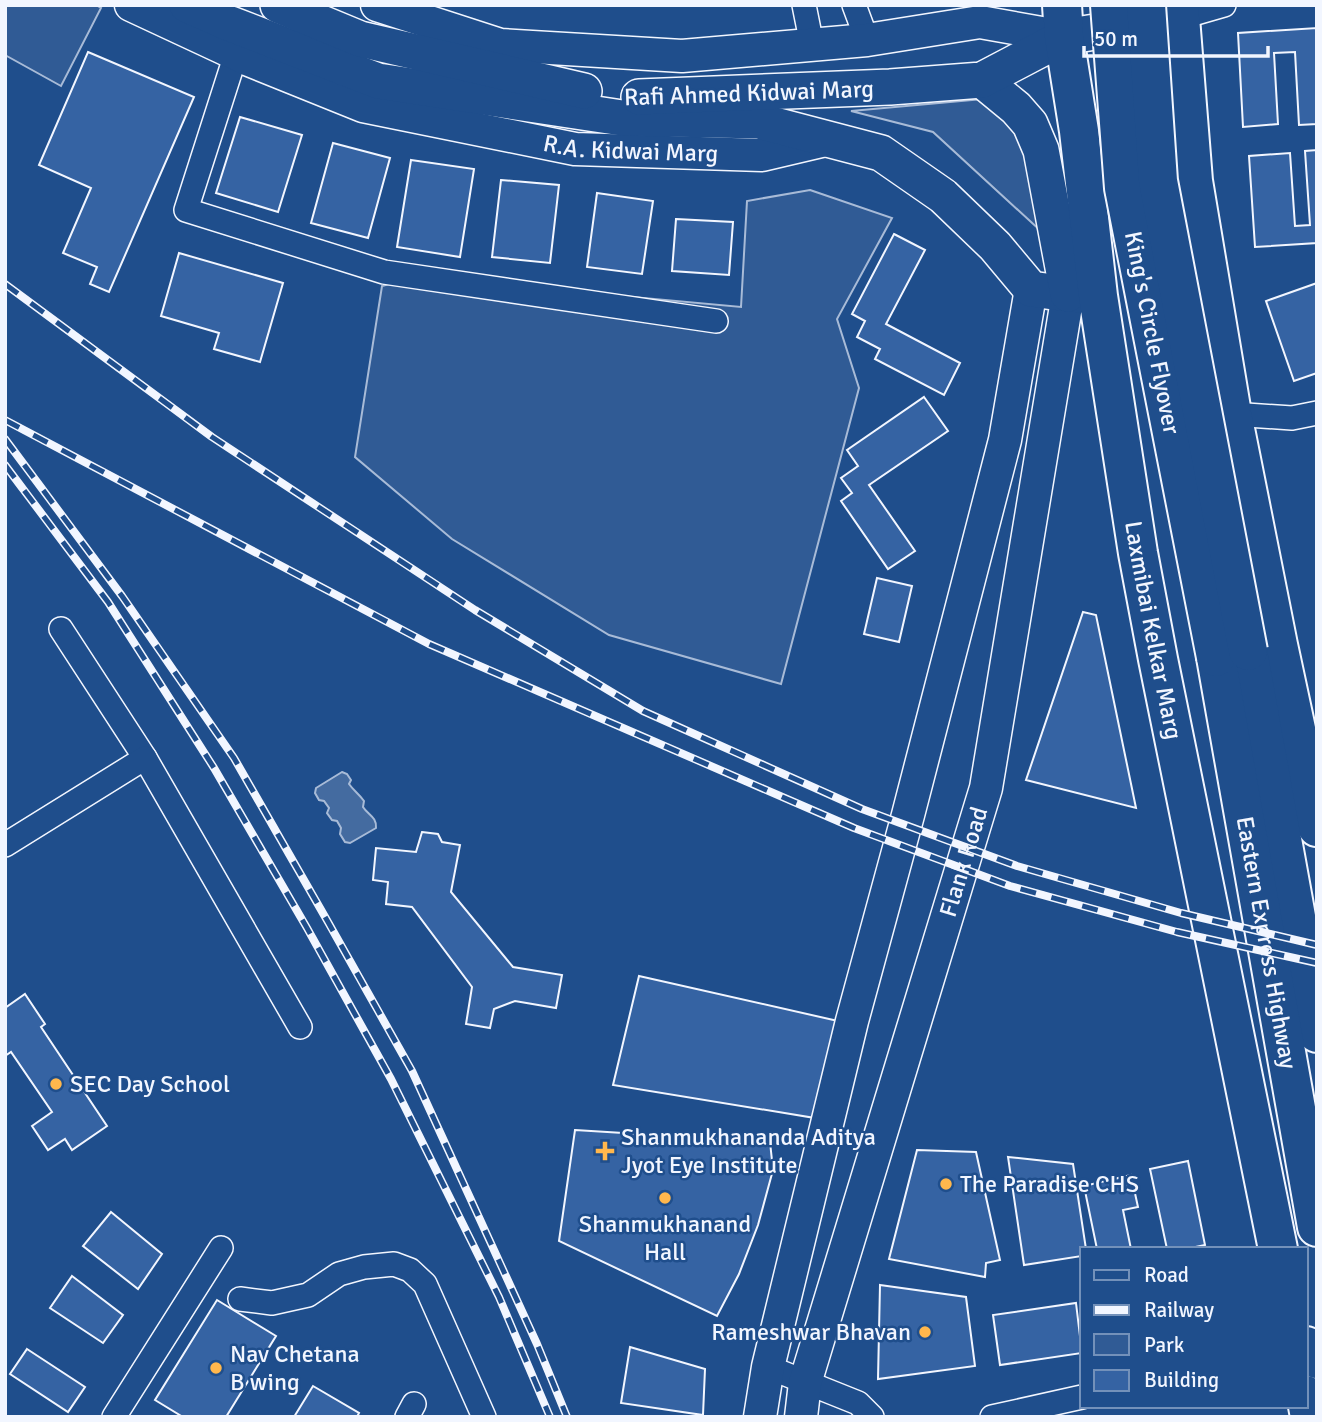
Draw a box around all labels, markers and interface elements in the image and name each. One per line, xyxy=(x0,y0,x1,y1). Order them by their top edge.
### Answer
scale bar xyxy=(1084,14,1268,58)
text: 50 m xyxy=(1094,26,1138,52)
street label: Rafi Ahmed Kidwai Marg xyxy=(624,74,874,112)
street label: R.A. Kidwai Marg xyxy=(540,128,719,169)
street label: King's Circle Flyover xyxy=(1118,229,1187,437)
street label: Laxmibai Kelkar Marg xyxy=(1118,519,1189,742)
street label: Flank Road xyxy=(933,803,994,921)
street label: Eastern Express Highway xyxy=(1229,814,1304,1071)
place label: SEC Day School xyxy=(70,1069,230,1099)
marker: SEC Day School xyxy=(48,1076,64,1092)
place label: Shanmukhananda Aditya Jyot Eye Institute xyxy=(621,1122,876,1180)
marker: Shanmukhananda Aditya Jyot Eye Institute xyxy=(595,1141,615,1161)
place label: The Paradise CHS xyxy=(960,1169,1139,1199)
marker: The Paradise CHS xyxy=(938,1176,954,1192)
marker: Shanmukhanand Hall xyxy=(657,1190,673,1206)
place label: Shanmukhanand Hall xyxy=(579,1209,751,1267)
legend xyxy=(1080,1247,1308,1408)
text: Road xyxy=(1144,1262,1189,1288)
text: Railway xyxy=(1144,1297,1214,1323)
place label: Rameshwar Bhavan xyxy=(711,1317,911,1347)
marker: Rameshwar Bhavan xyxy=(917,1324,933,1340)
text: Park xyxy=(1144,1332,1185,1358)
place label: Nav Chetana B wing xyxy=(230,1339,360,1397)
marker: Nav Chetana B wing xyxy=(208,1360,224,1376)
text: Building xyxy=(1144,1367,1219,1393)

